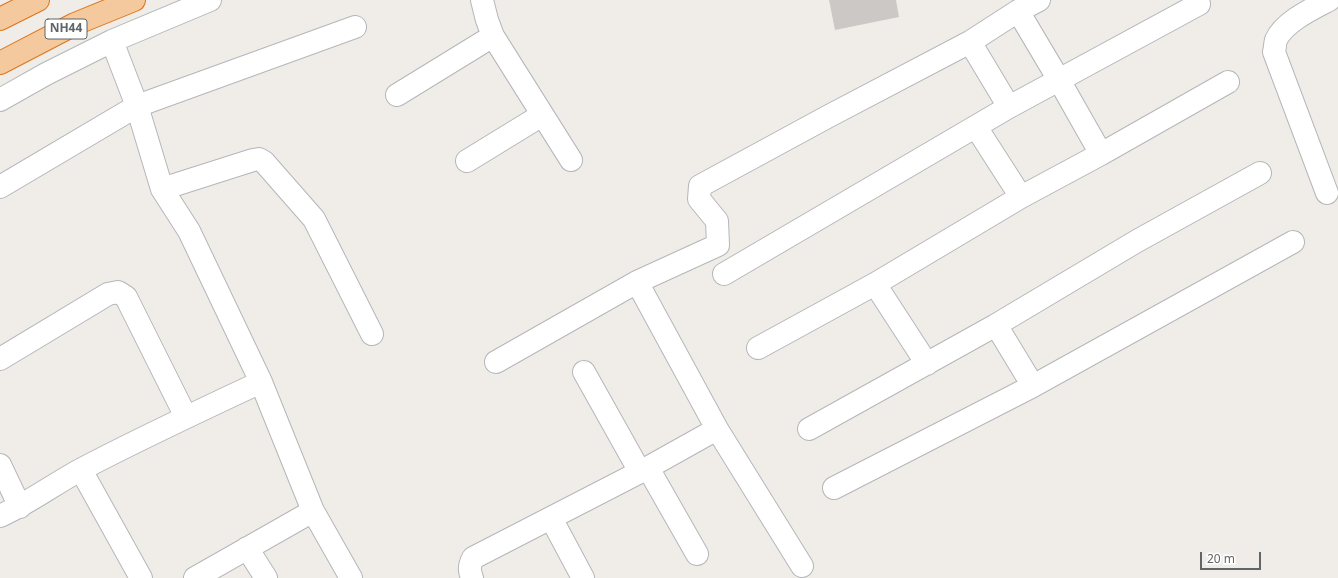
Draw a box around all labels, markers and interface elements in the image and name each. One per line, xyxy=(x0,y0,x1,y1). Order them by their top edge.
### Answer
road number: NH44 xyxy=(45,19,87,39)
scale bar xyxy=(1202,544,1263,570)
text: 20 m xyxy=(1207,550,1235,567)

